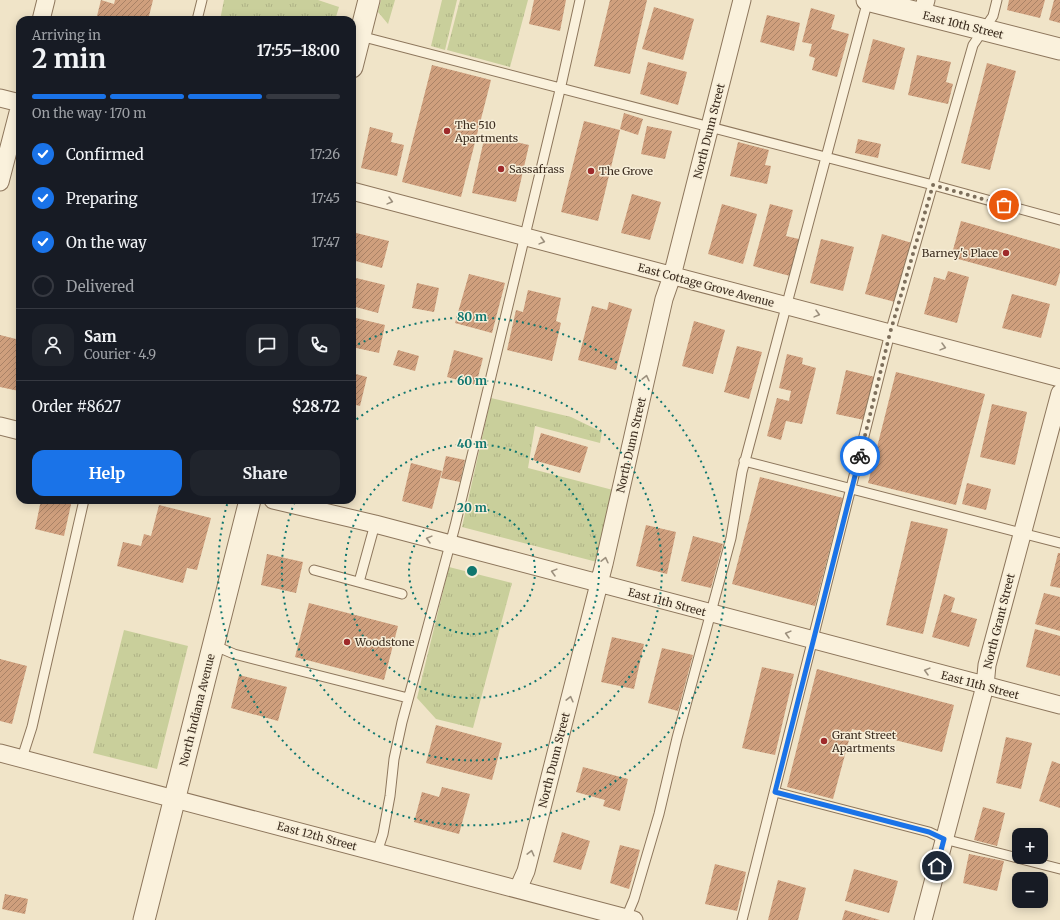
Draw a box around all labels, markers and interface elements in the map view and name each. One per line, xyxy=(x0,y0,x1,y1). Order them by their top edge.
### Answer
street label: East 10th Street xyxy=(921,8,1006,42)
text: Arriving in xyxy=(32,27,101,44)
text: 17:55–18:00 xyxy=(257,41,340,60)
text: 2 min xyxy=(32,42,106,75)
street label: North Dunn Street xyxy=(690,81,728,180)
text: On the way · 170 m xyxy=(32,105,146,122)
place label: The 510 Apartments xyxy=(454,118,518,145)
marker: The 510 Apartments xyxy=(442,126,452,136)
icon: check xyxy=(32,143,54,165)
text: Confirmed xyxy=(66,145,144,164)
text: 17:26 xyxy=(310,146,340,163)
place label: Sassafrass xyxy=(509,162,564,176)
marker: Sassafrass xyxy=(496,164,506,174)
place label: The Grove xyxy=(599,164,653,178)
marker: The Grove xyxy=(586,166,596,176)
icon: check xyxy=(32,187,54,209)
pin xyxy=(987,188,1021,222)
text: Preparing xyxy=(66,189,138,208)
text: 17:45 xyxy=(311,190,340,207)
icon: bag xyxy=(993,194,1015,216)
one-way arrow xyxy=(386,196,393,205)
icon: check xyxy=(32,231,54,253)
text: On the way xyxy=(66,233,147,252)
text: 17:47 xyxy=(311,234,340,251)
one-way arrow xyxy=(539,237,546,245)
place label: Barney's Place xyxy=(922,246,998,260)
marker: Barney's Place xyxy=(1001,248,1011,258)
street label: East Cottage Grove Avenue xyxy=(636,260,776,310)
text: Delivered xyxy=(66,277,134,296)
text: 80 m xyxy=(457,309,487,324)
one-way arrow xyxy=(813,309,820,318)
button: person xyxy=(32,324,74,366)
button: chat xyxy=(246,324,288,366)
button: phone xyxy=(298,324,340,366)
text: Sam xyxy=(84,327,117,346)
one-way arrow xyxy=(939,342,946,351)
text: Courier · 4.9 xyxy=(84,346,156,363)
text: 60 m xyxy=(457,373,487,388)
one-way arrow xyxy=(641,375,649,382)
street label: North Dunn Street xyxy=(613,395,649,494)
text: Order #8627 xyxy=(32,397,121,416)
text: $28.72 xyxy=(292,397,340,416)
text: 40 m xyxy=(457,436,487,451)
courier xyxy=(840,436,880,476)
icon: bike xyxy=(849,445,871,467)
button: Help xyxy=(32,450,182,496)
button: Share xyxy=(190,450,340,496)
text: 20 m xyxy=(457,500,487,515)
one-way arrow xyxy=(425,535,432,544)
one-way arrow xyxy=(601,557,609,563)
centre of rings xyxy=(465,564,479,578)
one-way arrow xyxy=(551,568,558,577)
street label: North Grant Street xyxy=(980,571,1018,670)
street label: East 11th Street xyxy=(626,585,708,619)
one-way arrow xyxy=(785,631,791,639)
place label: Woodstone xyxy=(354,635,415,649)
marker: Woodstone xyxy=(342,637,352,647)
street label: North Indiana Avenue xyxy=(176,652,218,768)
one-way arrow xyxy=(924,667,931,676)
street label: East 11th Street xyxy=(939,668,1021,702)
one-way arrow xyxy=(565,696,573,703)
street label: North Dunn Street xyxy=(535,710,573,809)
place label: Grant Street Apartments xyxy=(831,728,897,755)
marker: Grant Street Apartments xyxy=(819,736,829,746)
street label: East 12th Street xyxy=(275,819,359,854)
map controls xyxy=(1012,828,1048,908)
button: + xyxy=(1012,828,1048,864)
one-way arrow xyxy=(526,849,535,856)
pin xyxy=(920,849,954,883)
icon: home xyxy=(926,855,948,877)
button: − xyxy=(1012,872,1048,908)

